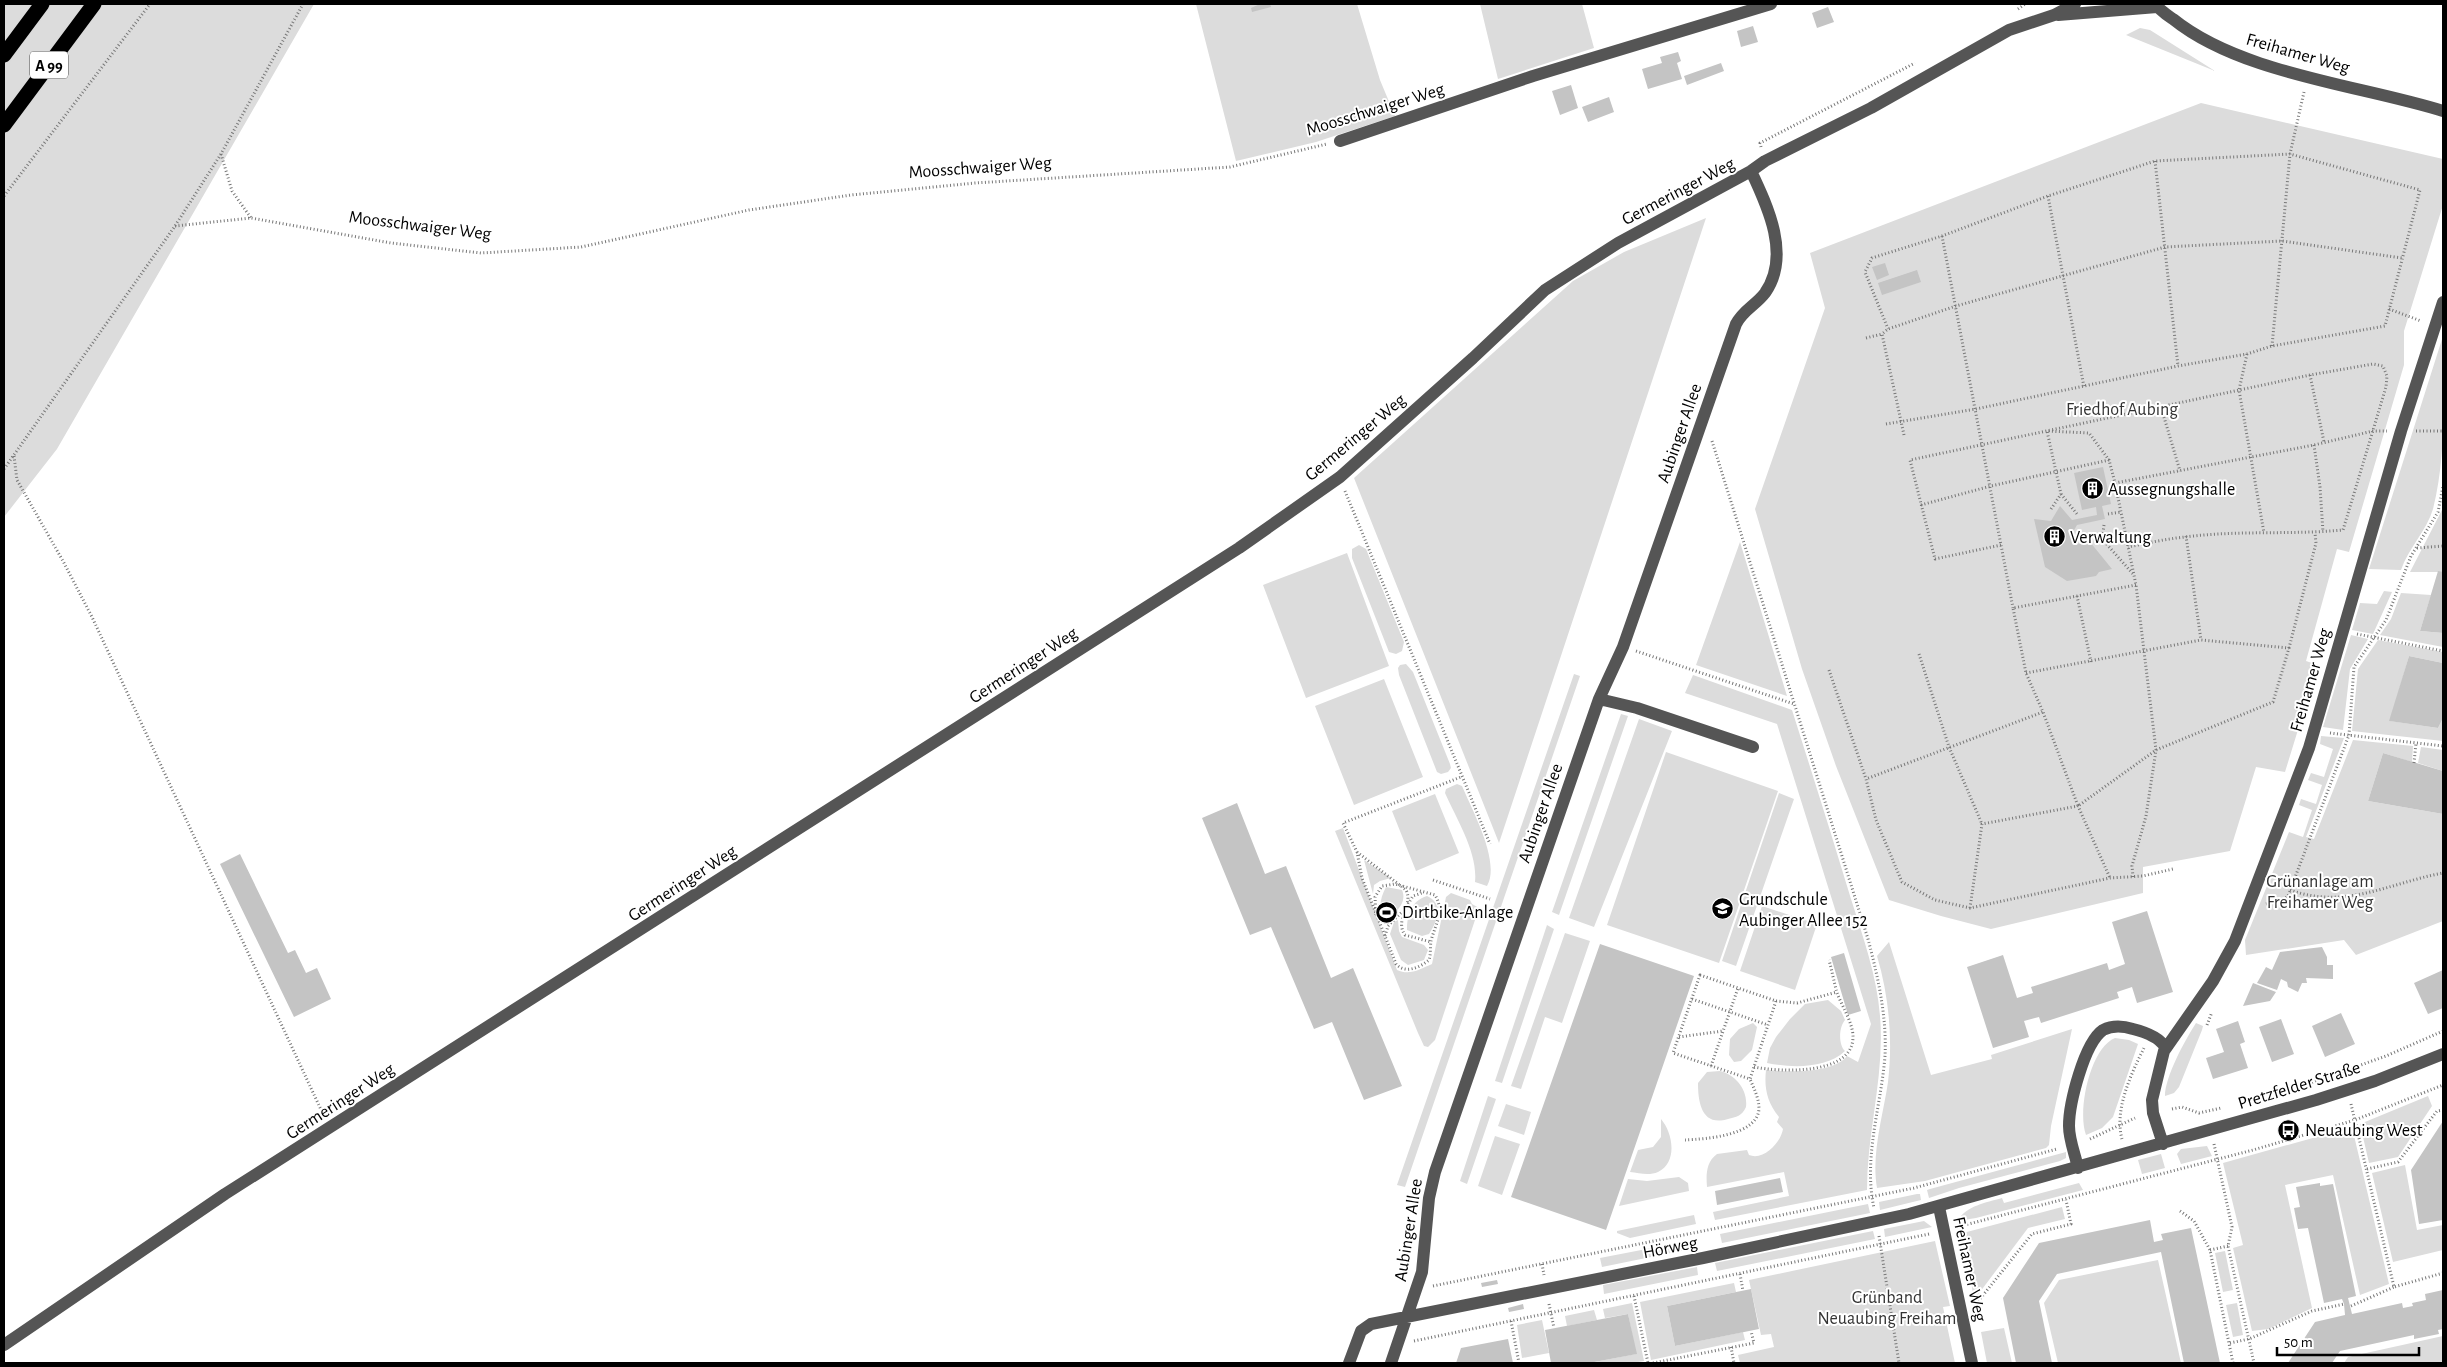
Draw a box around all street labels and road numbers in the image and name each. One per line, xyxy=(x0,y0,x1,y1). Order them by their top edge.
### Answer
street label: Freihamer Weg xyxy=(2244,31,2352,77)
road number: A 99 xyxy=(30,52,68,78)
street label: Moosschwaiger Weg xyxy=(1304,80,1447,140)
street label: Moosschwaiger Weg xyxy=(908,154,1052,182)
street label: Germeringer Weg xyxy=(1619,155,1738,229)
street label: Moosschwaiger Weg xyxy=(348,208,492,244)
street label: Aubinger Allee xyxy=(1655,381,1705,485)
street label: Germeringer Weg xyxy=(1302,391,1409,485)
street label: Germeringer Weg xyxy=(966,624,1081,707)
street label: Freihamer Weg xyxy=(2288,626,2334,734)
street label: Aubinger Allee xyxy=(1516,761,1566,865)
street label: Germeringer Weg xyxy=(625,842,740,925)
street label: Pretzfelder Straße xyxy=(2236,1059,2363,1113)
street label: Germeringer Weg xyxy=(283,1060,398,1143)
street label: Aubinger Allee xyxy=(1392,1177,1426,1283)
street label: Freihamer Weg xyxy=(1949,1215,1989,1324)
street label: Hörweg xyxy=(1641,1234,1699,1262)

